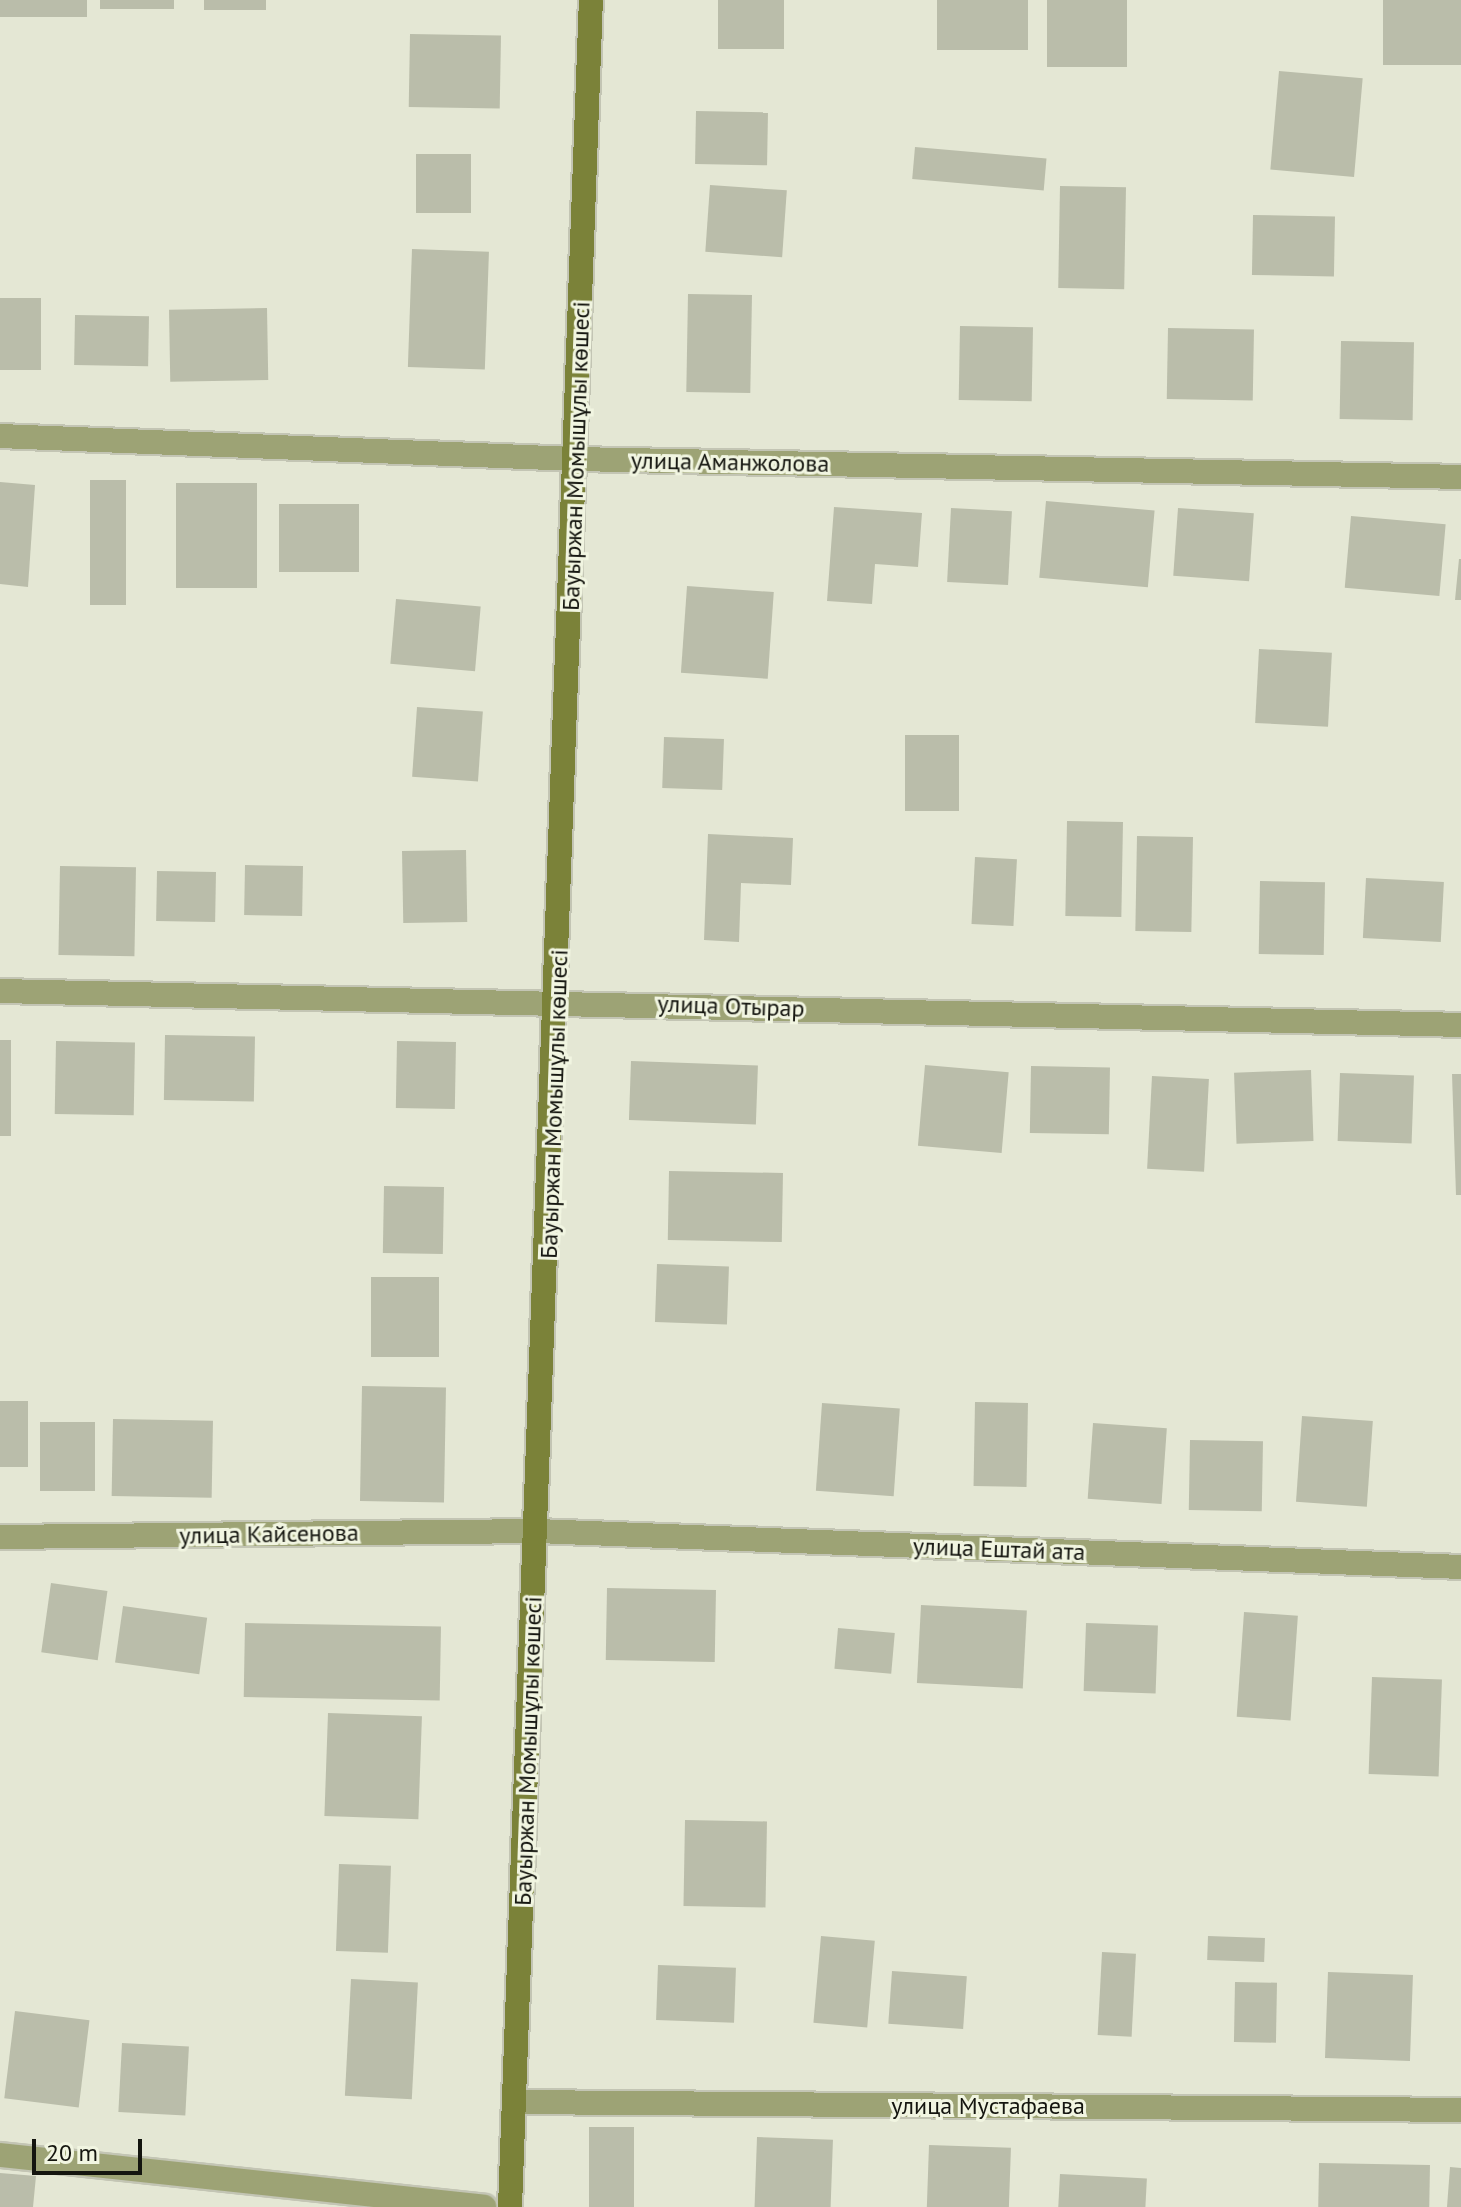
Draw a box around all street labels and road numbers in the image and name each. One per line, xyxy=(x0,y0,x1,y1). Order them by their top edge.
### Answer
street label: Бауыржан Момышұлы көшесі xyxy=(556,301,596,611)
street label: улица Аманжолова xyxy=(630,446,830,478)
street label: Бауыржан Момышұлы көшесі xyxy=(534,949,574,1259)
street label: улица Отырар xyxy=(657,989,805,1023)
street label: улица Кайсенова xyxy=(179,1518,359,1550)
street label: улица Ештай ата xyxy=(912,1532,1086,1566)
street label: Бауыржан Момышұлы көшесі xyxy=(508,1596,548,1906)
street label: улица Мустафаева xyxy=(891,2092,1085,2120)

